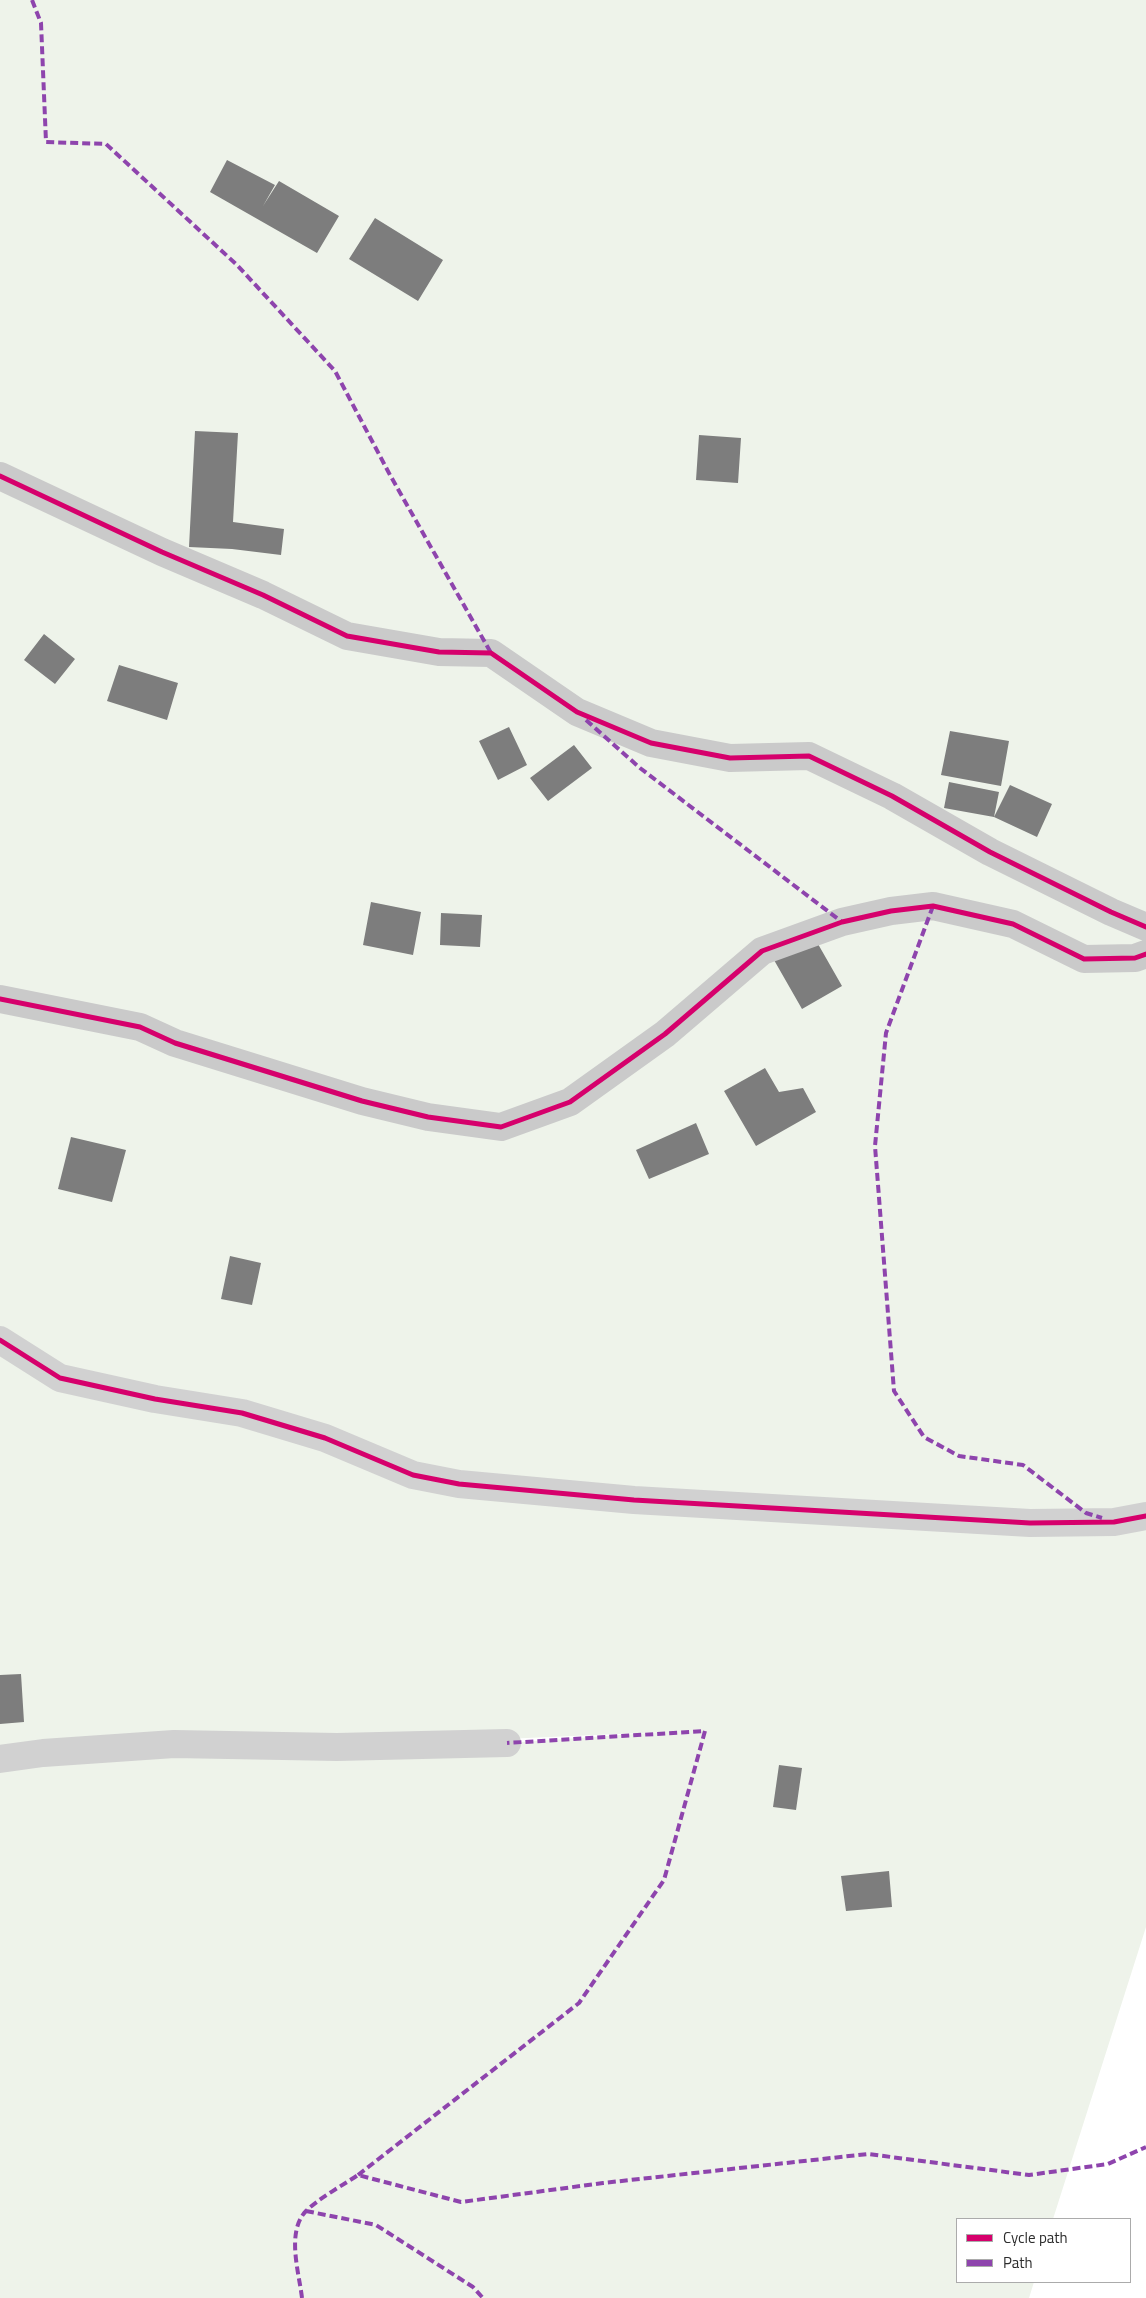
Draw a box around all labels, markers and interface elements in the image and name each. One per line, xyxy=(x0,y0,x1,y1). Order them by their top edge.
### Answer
legend xyxy=(956,2218,1131,2283)
text: Cycle path xyxy=(1003,2226,1068,2249)
text: Path xyxy=(1003,2251,1033,2274)

